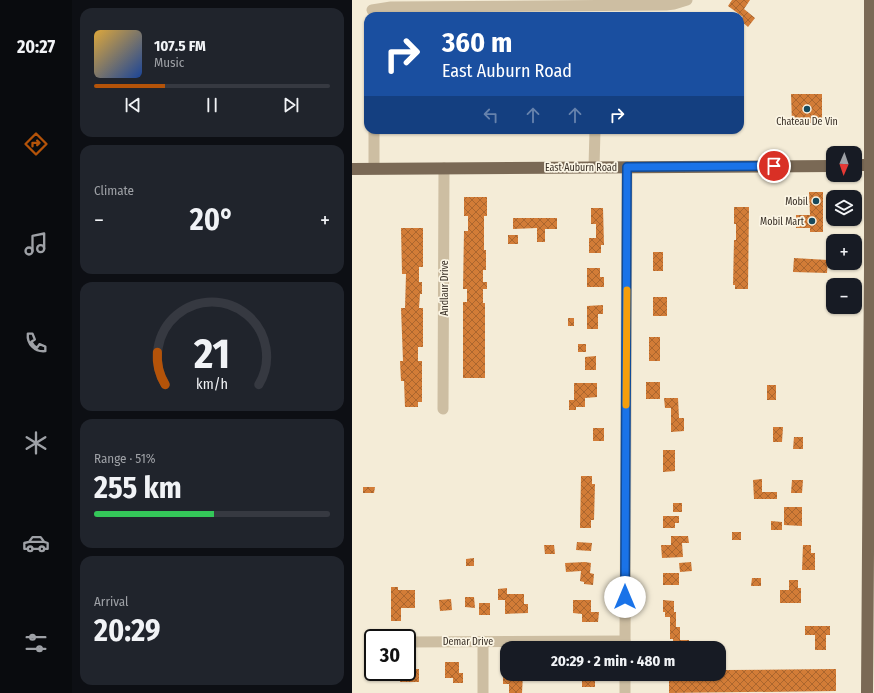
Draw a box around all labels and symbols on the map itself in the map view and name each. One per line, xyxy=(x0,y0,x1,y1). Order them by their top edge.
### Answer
marker: Chateau De Vin xyxy=(802,104,812,114)
place label: Chateau De Vin xyxy=(776,116,838,128)
north arrow xyxy=(826,146,862,182)
pin xyxy=(757,149,791,183)
street label: East Auburn Road xyxy=(545,162,617,174)
place label: Mobil xyxy=(785,196,808,208)
marker: Mobil xyxy=(811,196,821,206)
place label: Mobil Mart xyxy=(760,216,805,228)
marker: Mobil Mart xyxy=(807,216,817,226)
street label: Andlaur Drive xyxy=(439,260,451,316)
position arrow xyxy=(604,576,646,618)
speed limit sign: 30 xyxy=(364,629,416,681)
street label: Demar Drive xyxy=(443,636,493,648)

